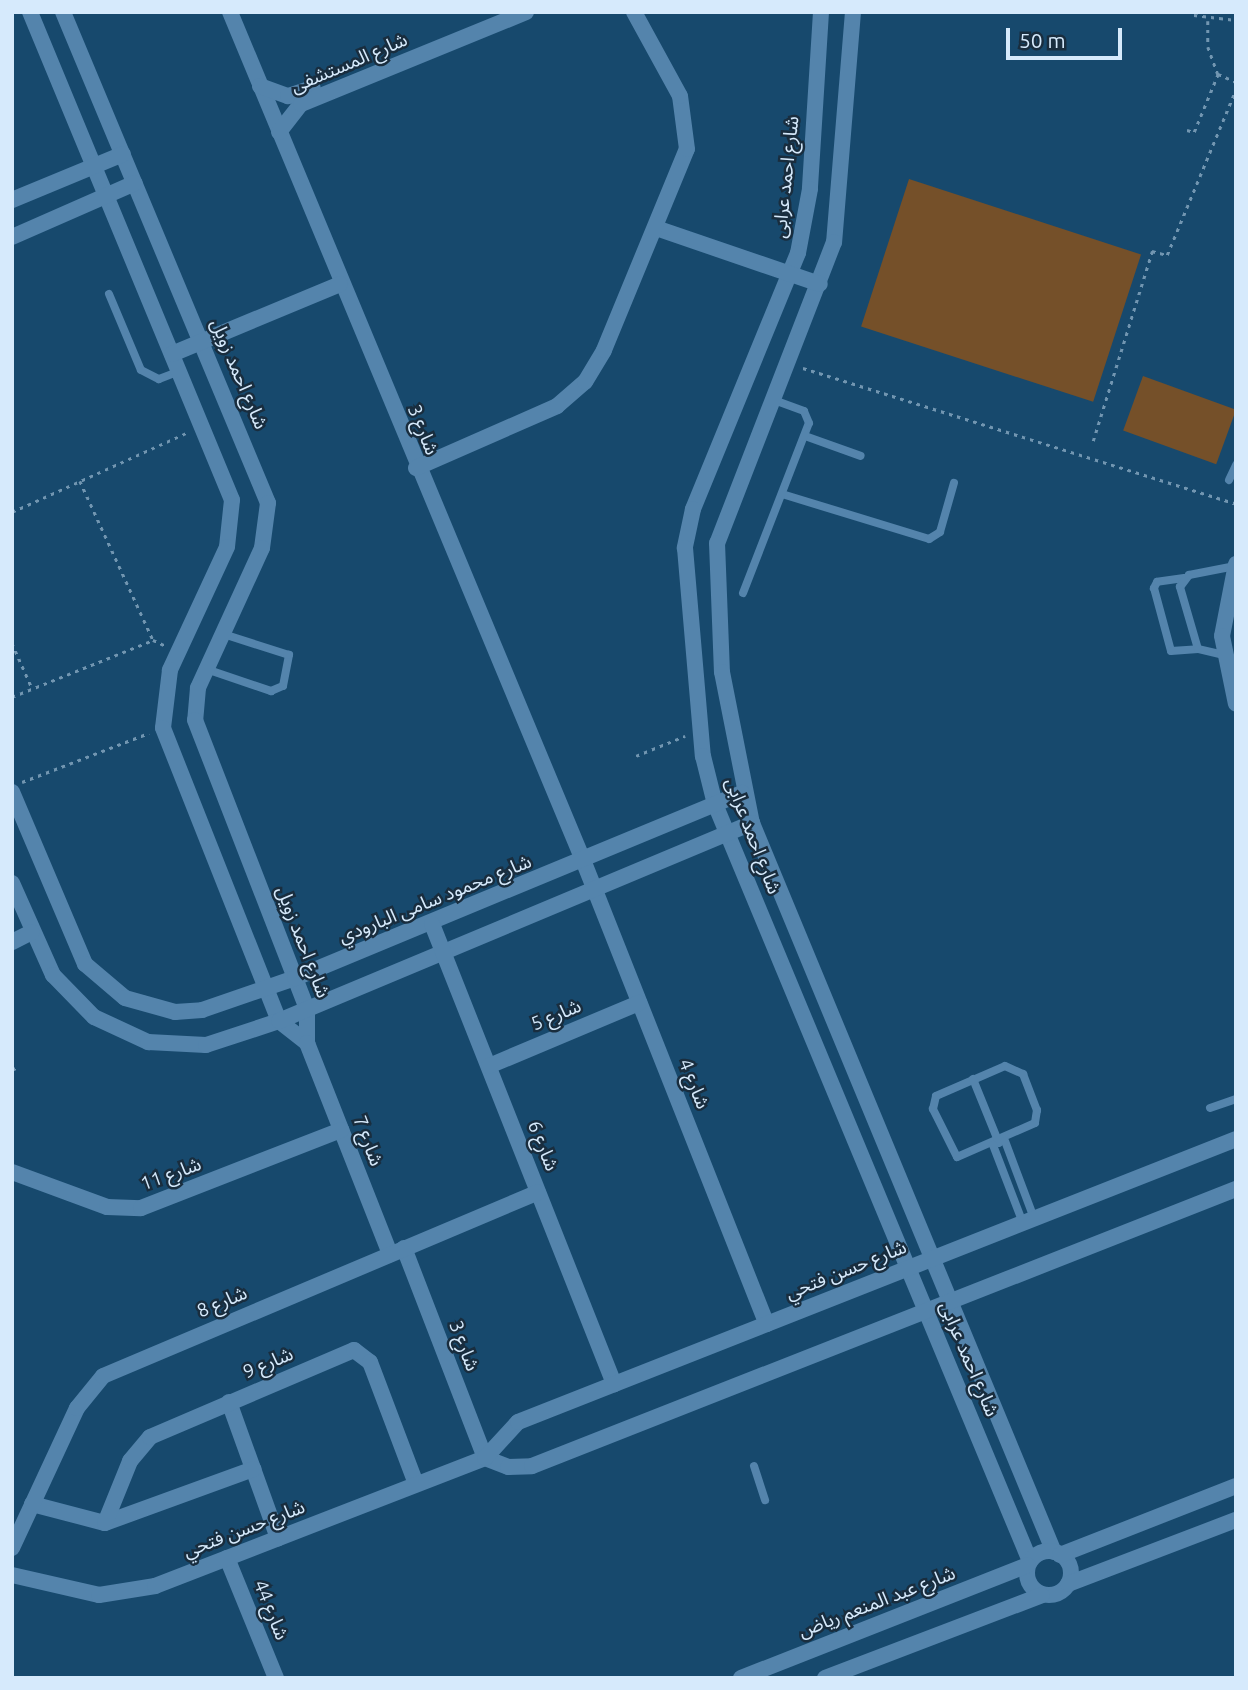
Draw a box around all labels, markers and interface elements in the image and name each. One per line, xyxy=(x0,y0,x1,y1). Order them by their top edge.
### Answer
scale bar xyxy=(1010,14,1126,58)
street label: شارع المستشفى xyxy=(287,28,411,98)
text: 50 m xyxy=(1019,28,1066,52)
street label: شارع احمد عرابى xyxy=(768,115,804,239)
street label: شارع احمد زويل xyxy=(206,315,272,433)
street label: شارع 3 xyxy=(403,402,443,458)
street label: شارع احمد عرابى xyxy=(720,775,786,897)
street label: شارع محمود سامى البارودي xyxy=(335,850,535,948)
street label: شارع احمد زويل xyxy=(271,883,335,1001)
street label: شارع 5 xyxy=(528,994,584,1036)
street label: شارع 4 xyxy=(674,1056,714,1112)
street label: شارع 7 xyxy=(348,1113,388,1169)
street label: شارع 6 xyxy=(523,1118,563,1174)
street label: شارع 11 xyxy=(138,1153,204,1195)
street label: شارع حسن فتحي xyxy=(782,1235,910,1305)
street label: شارع 8 xyxy=(194,1281,250,1323)
street label: شارع احمد عرابى xyxy=(935,1298,1003,1420)
street label: شارع 3 xyxy=(444,1318,484,1374)
street label: شارع 9 xyxy=(240,1342,296,1384)
street label: شارع حسن فتحي xyxy=(180,1495,308,1563)
street label: شارع عبد المنعم رياض xyxy=(795,1562,959,1642)
street label: شارع 44 xyxy=(249,1577,293,1643)

